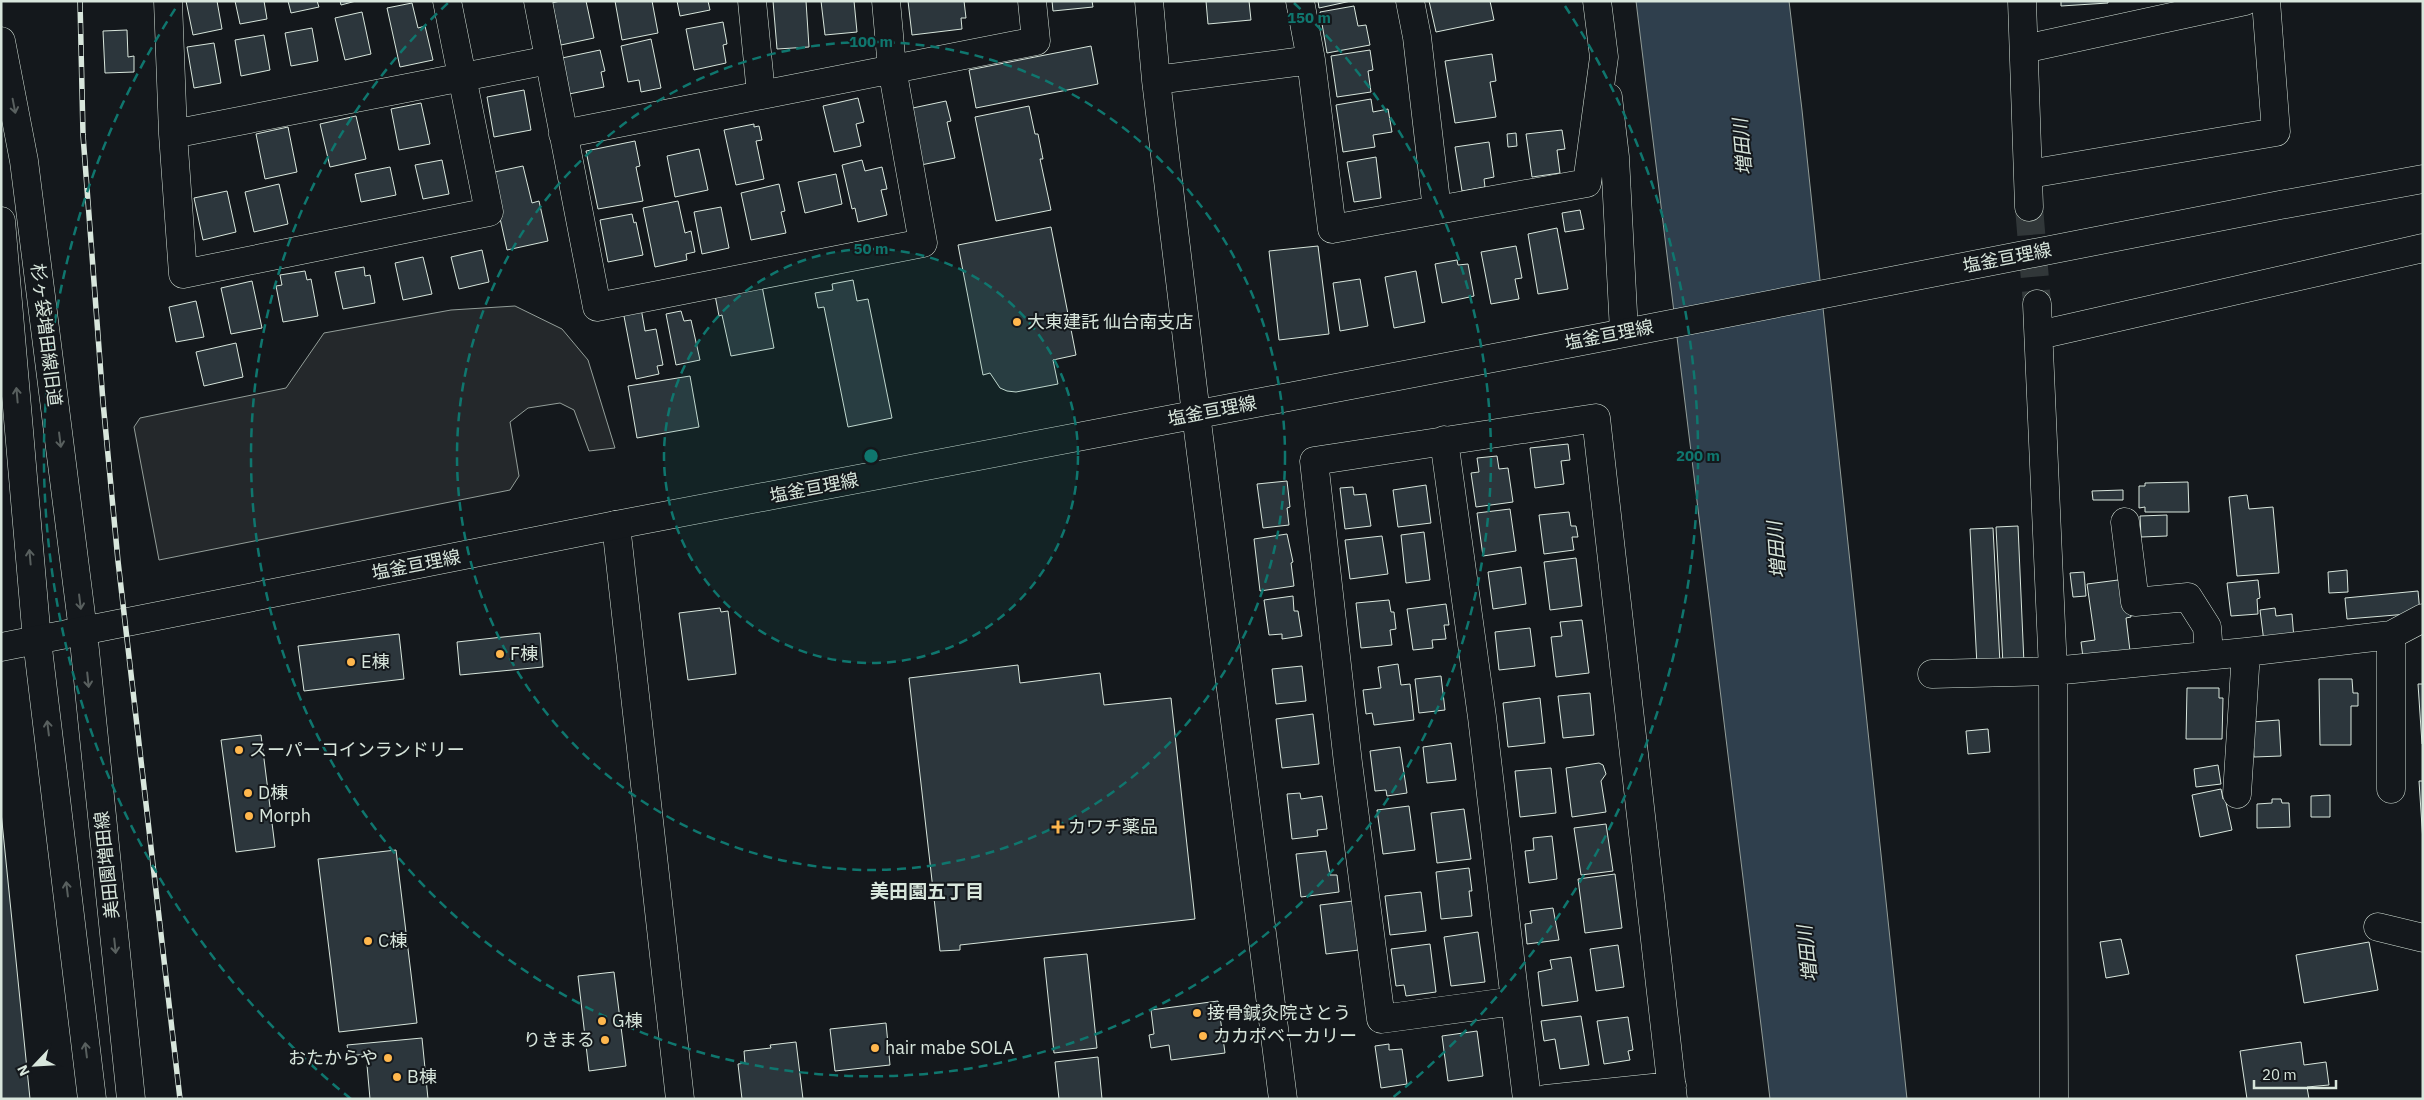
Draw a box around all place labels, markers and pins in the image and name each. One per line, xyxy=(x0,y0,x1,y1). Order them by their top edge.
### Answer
place label: 大東建託 仙台南支店 xyxy=(1027,310,1193,333)
marker: 大東建託 仙台南支店 xyxy=(1011,316,1023,328)
centre of rings xyxy=(862,447,880,465)
place label: F棟 xyxy=(510,642,538,665)
marker: F棟 xyxy=(494,648,506,660)
place label: E棟 xyxy=(361,650,390,673)
marker: E棟 xyxy=(345,656,357,668)
place label: スーパーコインランドリー xyxy=(249,738,465,761)
marker: スーパーコインランドリー xyxy=(233,744,245,756)
place label: D棟 xyxy=(258,781,288,804)
marker: D棟 xyxy=(242,787,254,799)
place label: Morph xyxy=(259,804,311,827)
marker: Morph xyxy=(243,810,255,822)
place label: カワチ薬品 xyxy=(1068,815,1158,838)
marker: カワチ薬品 xyxy=(1052,821,1064,833)
place label: C棟 xyxy=(378,929,407,952)
marker: C棟 xyxy=(362,935,374,947)
place label: 接骨鍼灸院さとう xyxy=(1207,1001,1351,1024)
marker: 接骨鍼灸院さとう xyxy=(1191,1007,1203,1019)
place label: G棟 xyxy=(612,1009,643,1032)
marker: G棟 xyxy=(596,1015,608,1027)
place label: カカポベーカリー xyxy=(1213,1024,1357,1047)
place label: りきまる xyxy=(523,1028,595,1051)
marker: カカポベーカリー xyxy=(1197,1030,1209,1042)
marker: りきまる xyxy=(599,1034,611,1046)
place label: hair mabe SOLA xyxy=(885,1036,1015,1059)
marker: hair mabe SOLA xyxy=(869,1042,881,1054)
place label: おたからや xyxy=(288,1046,378,1069)
marker: おたからや xyxy=(382,1052,394,1064)
place label: B棟 xyxy=(407,1065,437,1088)
marker: B棟 xyxy=(391,1071,403,1083)

